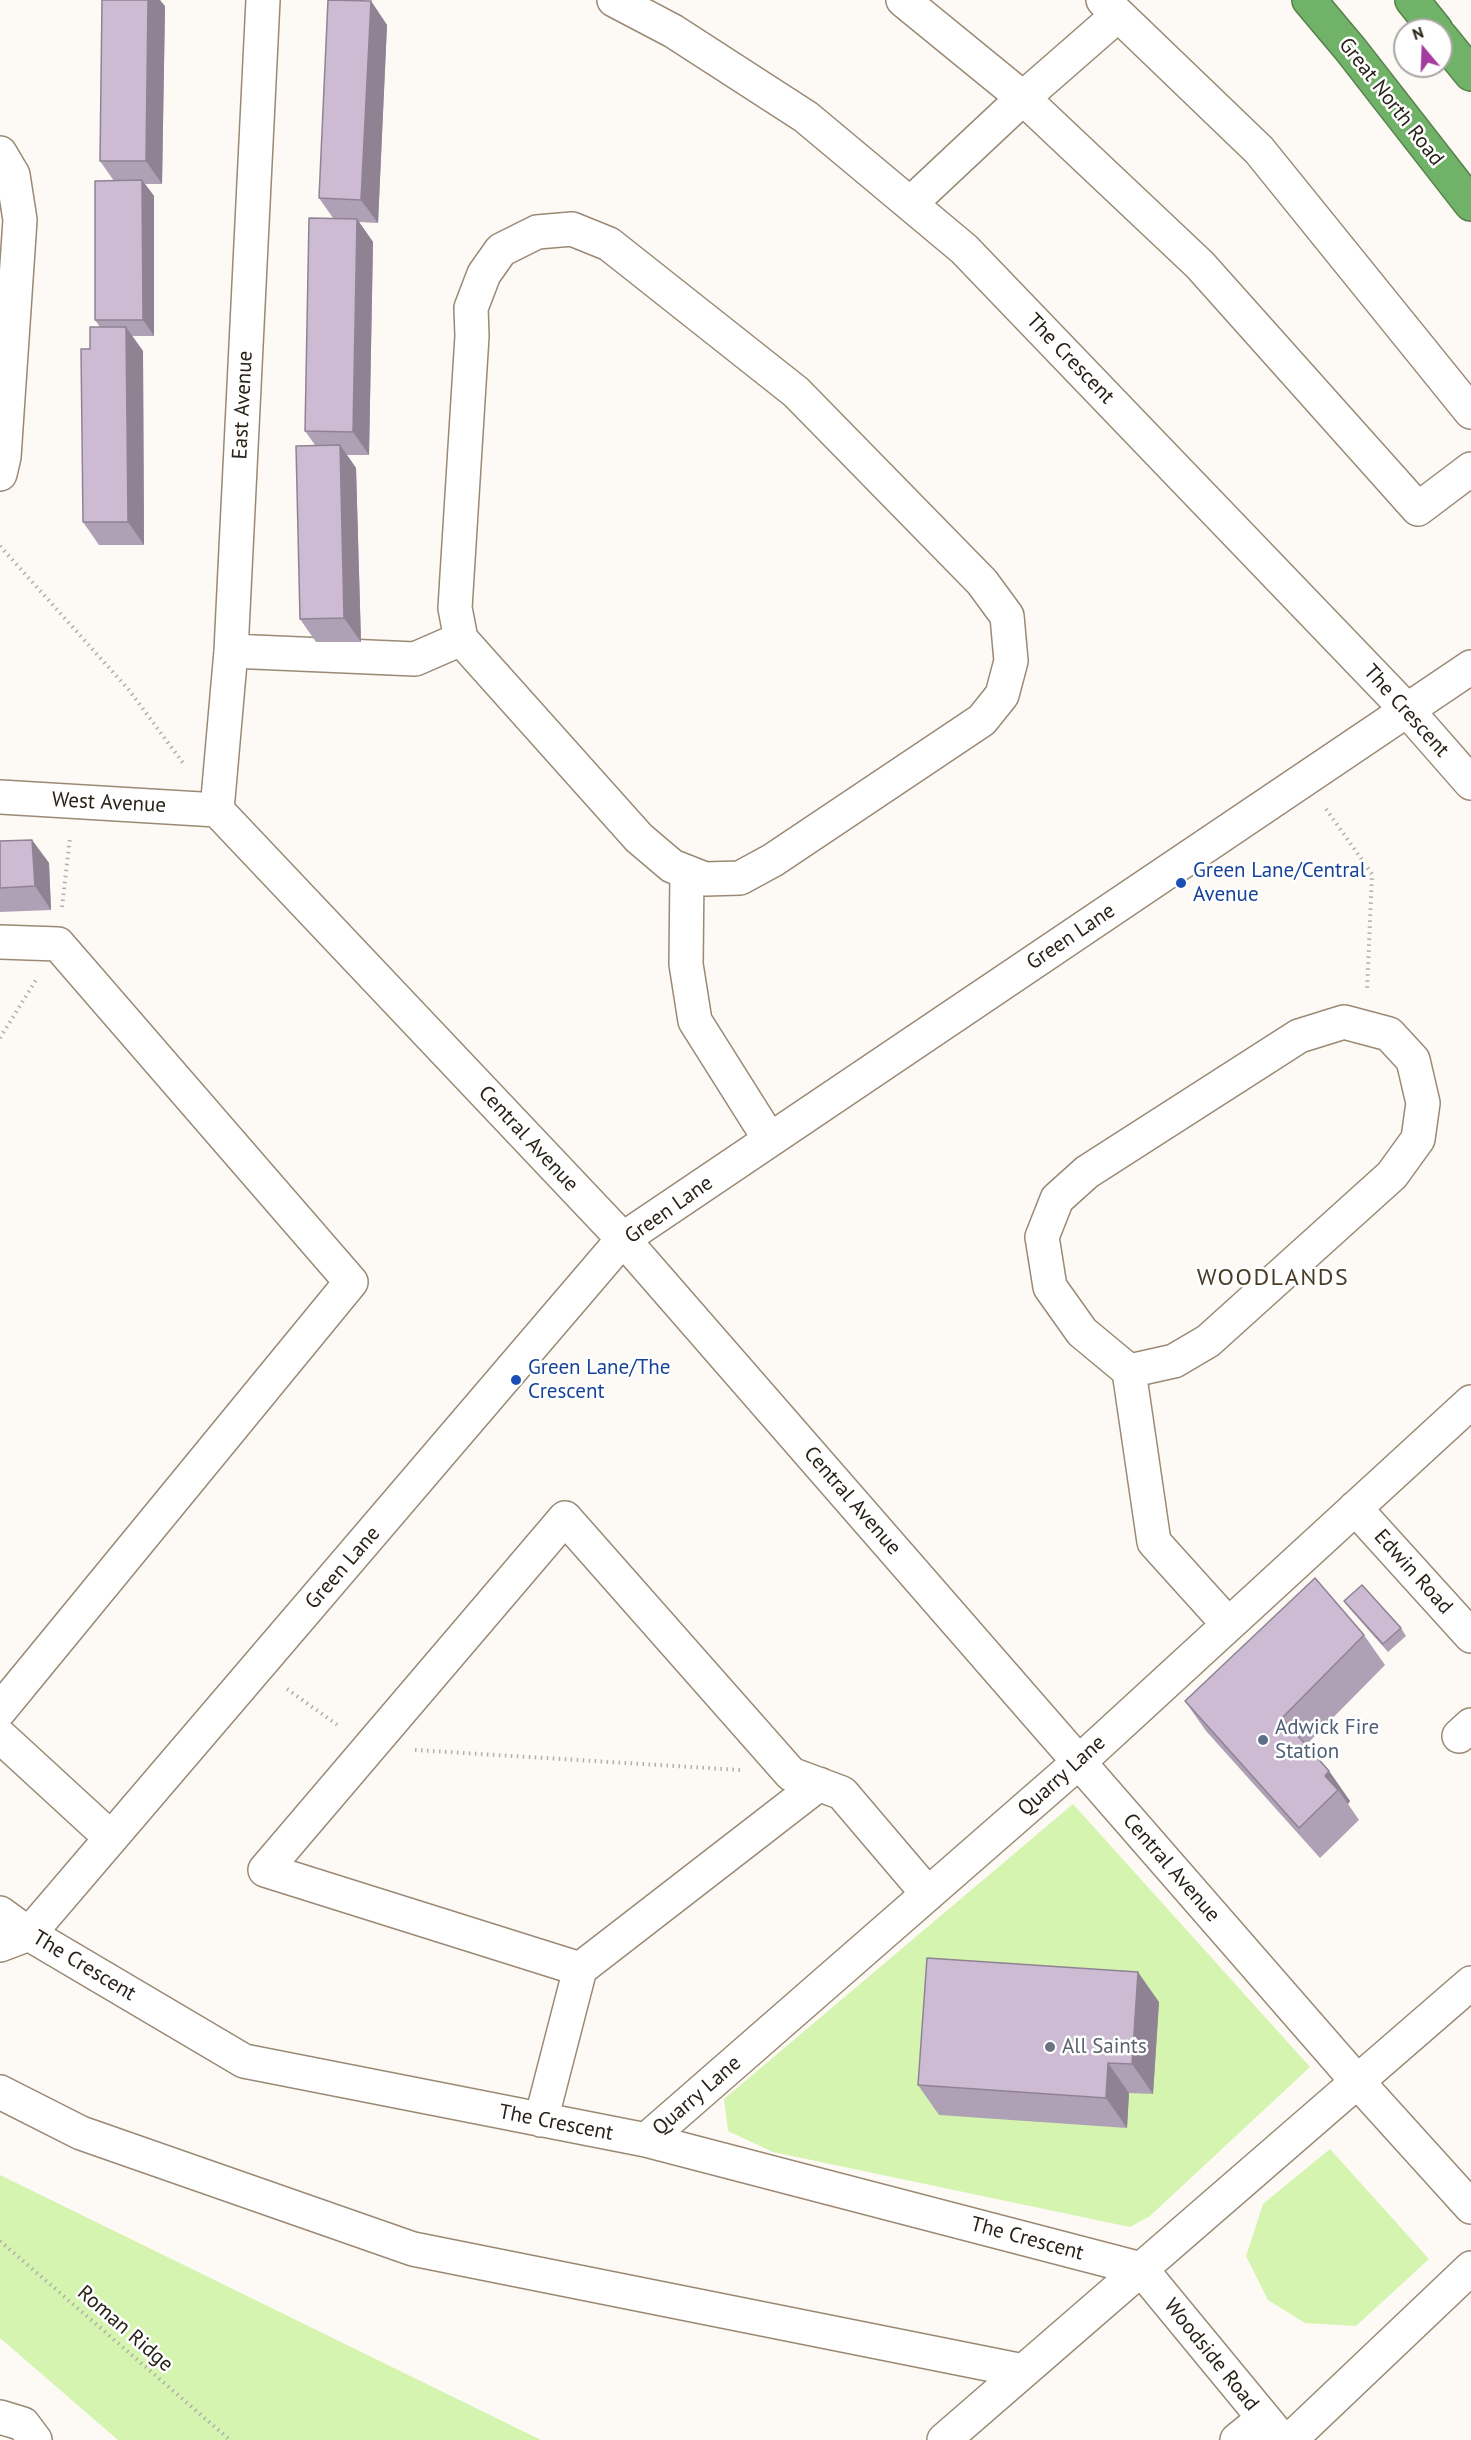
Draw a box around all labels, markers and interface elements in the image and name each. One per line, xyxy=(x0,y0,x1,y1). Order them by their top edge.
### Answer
north arrow xyxy=(1393,18,1453,78)
street label: Great North Road xyxy=(1333,33,1449,171)
street label: The Crescent xyxy=(1021,309,1119,409)
street label: East Avenue xyxy=(228,350,258,460)
street label: The Crescent xyxy=(1358,659,1454,763)
street label: West Avenue xyxy=(51,787,167,819)
place label: Green Lane/Central Avenue xyxy=(1193,858,1366,908)
marker: Green Lane/Central Avenue xyxy=(1174,876,1188,890)
street label: Green Lane xyxy=(1022,898,1120,976)
street label: Central Avenue xyxy=(473,1081,583,1197)
street label: Green Lane xyxy=(620,1171,718,1249)
district label: WOODLANDS xyxy=(1197,1264,1349,1292)
place label: Green Lane/The Crescent xyxy=(528,1355,670,1405)
marker: Green Lane/The Crescent xyxy=(509,1373,523,1387)
street label: Central Avenue xyxy=(798,1442,906,1560)
street label: Green Lane xyxy=(300,1522,386,1614)
street label: Edwin Road xyxy=(1368,1524,1458,1620)
place label: Adwick Fire Station xyxy=(1275,1715,1379,1765)
street label: Quarry Lane xyxy=(1013,1730,1111,1822)
marker: Adwick Fire Station xyxy=(1256,1733,1270,1747)
street label: Central Avenue xyxy=(1117,1809,1225,1927)
street label: The Crescent xyxy=(28,1925,140,2007)
place label: All Saints xyxy=(1062,2034,1147,2060)
marker: All Saints xyxy=(1043,2040,1057,2054)
street label: Quarry Lane xyxy=(648,2051,746,2141)
street label: The Crescent xyxy=(497,2100,615,2146)
street label: The Crescent xyxy=(968,2212,1086,2266)
street label: Roman Ridge xyxy=(72,2281,178,2377)
street label: Woodside Road xyxy=(1158,2294,1264,2416)

